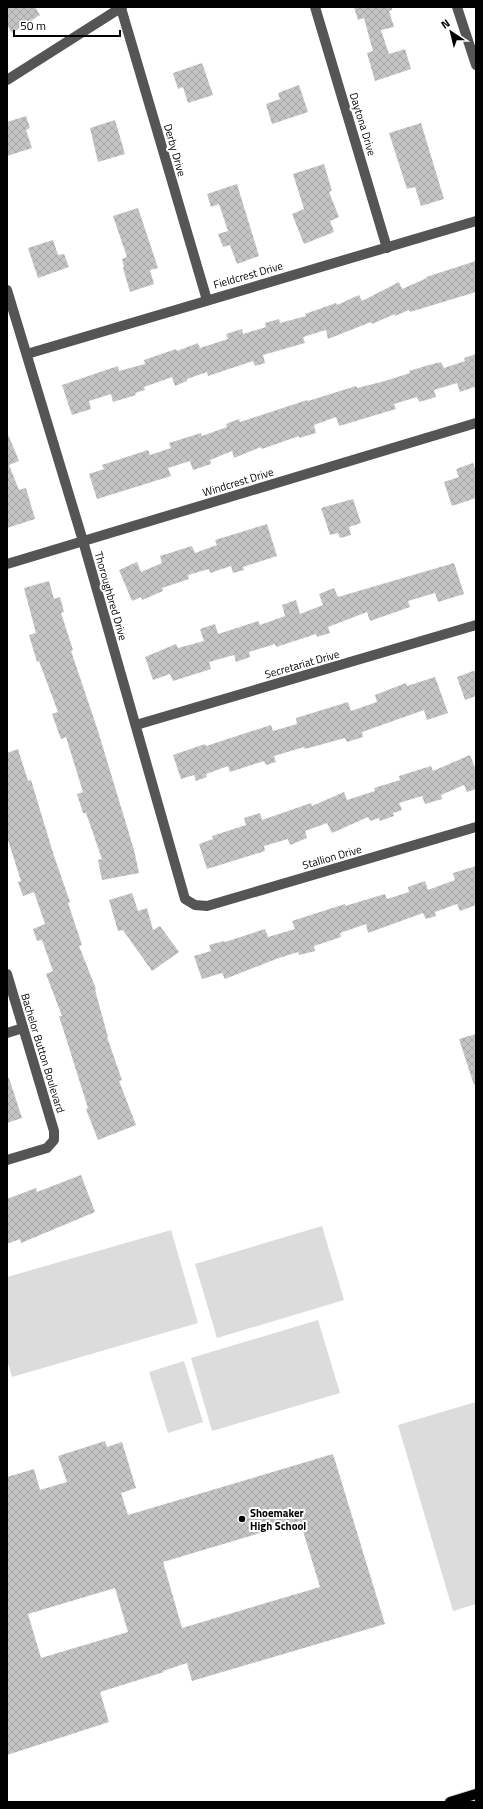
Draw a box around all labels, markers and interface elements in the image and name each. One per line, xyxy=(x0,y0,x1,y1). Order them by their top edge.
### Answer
scale bar xyxy=(14,12,120,38)
north arrow xyxy=(431,12,471,52)
text: N xyxy=(438,15,453,33)
text: 50 m xyxy=(20,16,46,35)
street label: Daytona Drive xyxy=(346,90,380,158)
street label: Derby Drive xyxy=(160,122,190,179)
street label: Fieldcrest Drive xyxy=(211,257,285,293)
street label: Windcrest Drive xyxy=(201,463,276,500)
street label: Thoroughbred Drive xyxy=(91,550,131,643)
street label: Secretariat Drive xyxy=(263,646,342,682)
street label: Stallion Drive xyxy=(301,841,364,873)
street label: Bachelor Button Boulevard xyxy=(17,991,69,1115)
place label: Shoemaker High School xyxy=(250,1505,306,1534)
marker: Shoemaker High School xyxy=(237,1514,247,1524)

